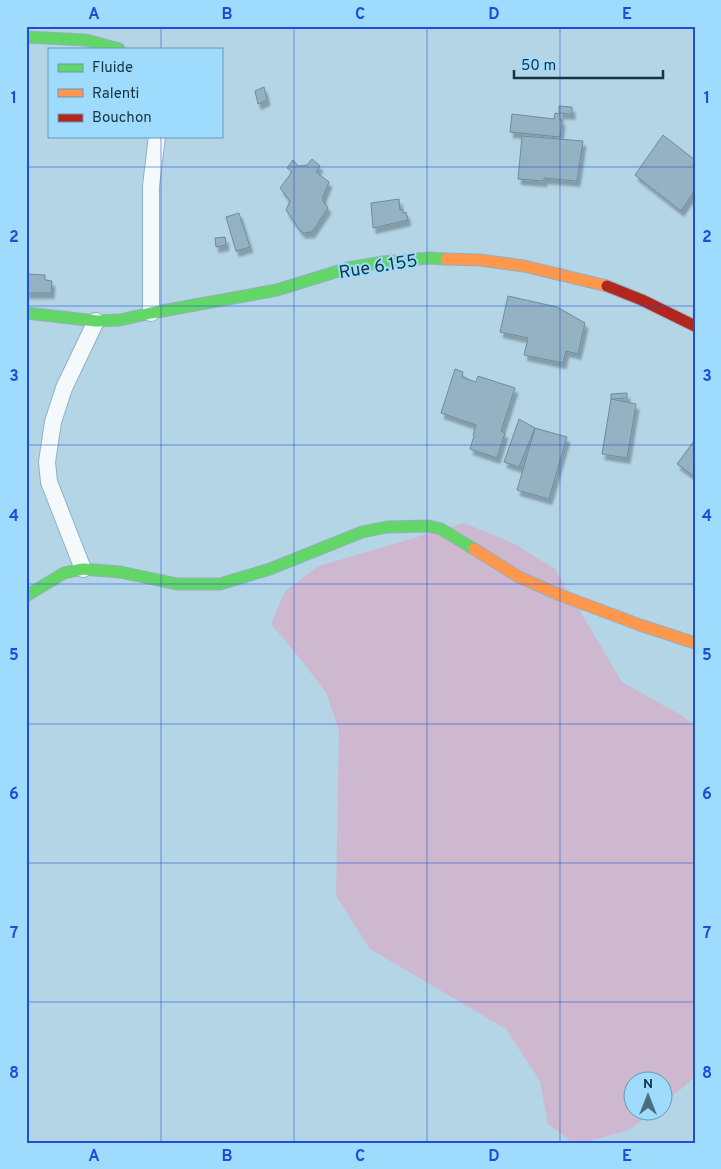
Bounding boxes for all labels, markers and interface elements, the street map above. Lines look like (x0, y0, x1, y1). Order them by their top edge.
text: A (88, 5, 100, 25)
text: B (221, 5, 233, 25)
text: C (355, 5, 365, 25)
text: D (488, 5, 500, 25)
text: E (622, 5, 632, 25)
legend (48, 48, 222, 138)
scale bar (514, 48, 662, 80)
text: 50 m (521, 57, 556, 76)
text: Fluide (92, 59, 133, 78)
text: Ralenti (92, 85, 139, 104)
text: 1 (11, 89, 17, 109)
text: 1 (704, 89, 710, 109)
text: Bouchon (92, 109, 152, 128)
text: 2 (9, 228, 19, 248)
text: 2 (702, 228, 712, 248)
street label: Rue 6.155 (337, 250, 419, 285)
text: 3 (9, 367, 19, 387)
text: 3 (702, 367, 712, 387)
text: 4 (9, 507, 19, 527)
text: 4 (702, 507, 712, 527)
text: 5 (9, 646, 19, 666)
text: 5 (702, 646, 712, 666)
text: 6 (9, 785, 19, 805)
text: 6 (702, 785, 712, 805)
text: 7 (10, 924, 18, 944)
text: 7 (703, 924, 711, 944)
text: 8 (9, 1064, 19, 1084)
text: 8 (702, 1064, 712, 1084)
north arrow (624, 1072, 674, 1122)
text: N (643, 1076, 653, 1093)
text: A (88, 1147, 100, 1167)
text: B (221, 1147, 233, 1167)
text: C (355, 1147, 365, 1167)
text: D (488, 1147, 500, 1167)
text: E (622, 1147, 632, 1167)

